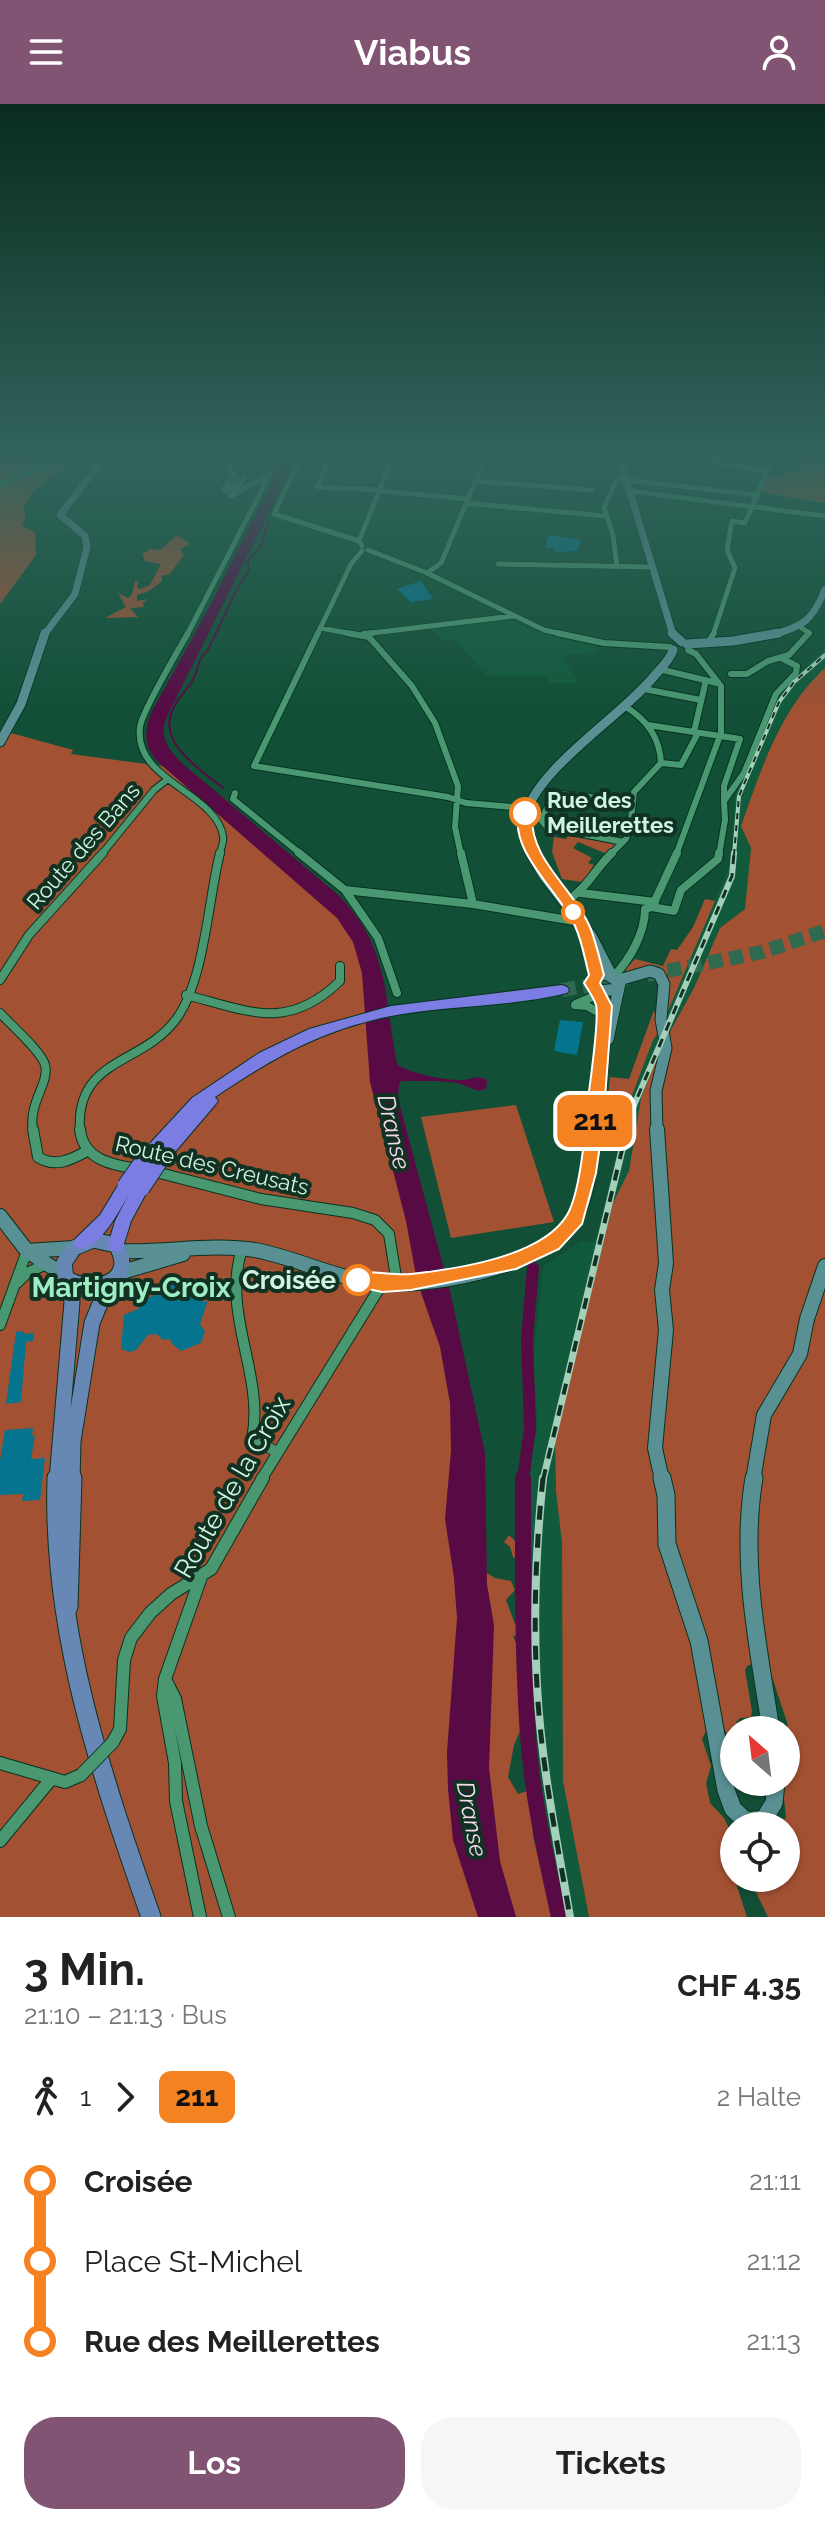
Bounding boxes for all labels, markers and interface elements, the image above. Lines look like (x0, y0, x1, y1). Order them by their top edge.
icon: menu (24, 30, 68, 74)
icon: person (757, 30, 801, 74)
text: Viabus (354, 31, 471, 73)
street label: Route des Bans (21, 778, 145, 914)
place label: Rue des Meillerettes (547, 787, 674, 838)
marker: Rue des Meillerettes (510, 798, 540, 828)
unlabelled marker (562, 901, 584, 923)
water label: Dranse (371, 1092, 417, 1173)
line badge: 211 (549, 1095, 641, 1147)
text: 211 (573, 1104, 617, 1137)
street label: Route des Creusats (113, 1130, 311, 1200)
place label: Croisée (242, 1265, 336, 1295)
marker: Croisée (343, 1265, 373, 1295)
district label: Martigny-Croix (31, 1271, 231, 1304)
street label: Route de la Croix (168, 1391, 296, 1583)
north arrow (720, 1716, 800, 1796)
map controls (720, 1716, 800, 1892)
water label: Dranse (450, 1779, 494, 1859)
button: locate (720, 1812, 800, 1892)
text: 3 Min. (24, 1944, 145, 1995)
text: CHF 4.35 (677, 1968, 801, 2003)
text: 21:10 – 21:13 · Bus (24, 2000, 227, 2030)
icon: walk (24, 2075, 68, 2119)
icon: forward (103, 2075, 147, 2119)
text: 211 (175, 2080, 219, 2113)
text: 1 (80, 2082, 91, 2112)
text: 2 Halte (717, 2082, 801, 2112)
text: Croisée (84, 2164, 193, 2199)
text: 21:11 (749, 2166, 801, 2196)
text: Place St-Michel (84, 2244, 302, 2279)
text: 21:12 (747, 2246, 801, 2276)
text: Rue des Meillerettes (84, 2324, 380, 2359)
text: 21:13 (746, 2326, 801, 2356)
button: Los (24, 2417, 405, 2509)
button: Tickets (421, 2417, 801, 2509)

